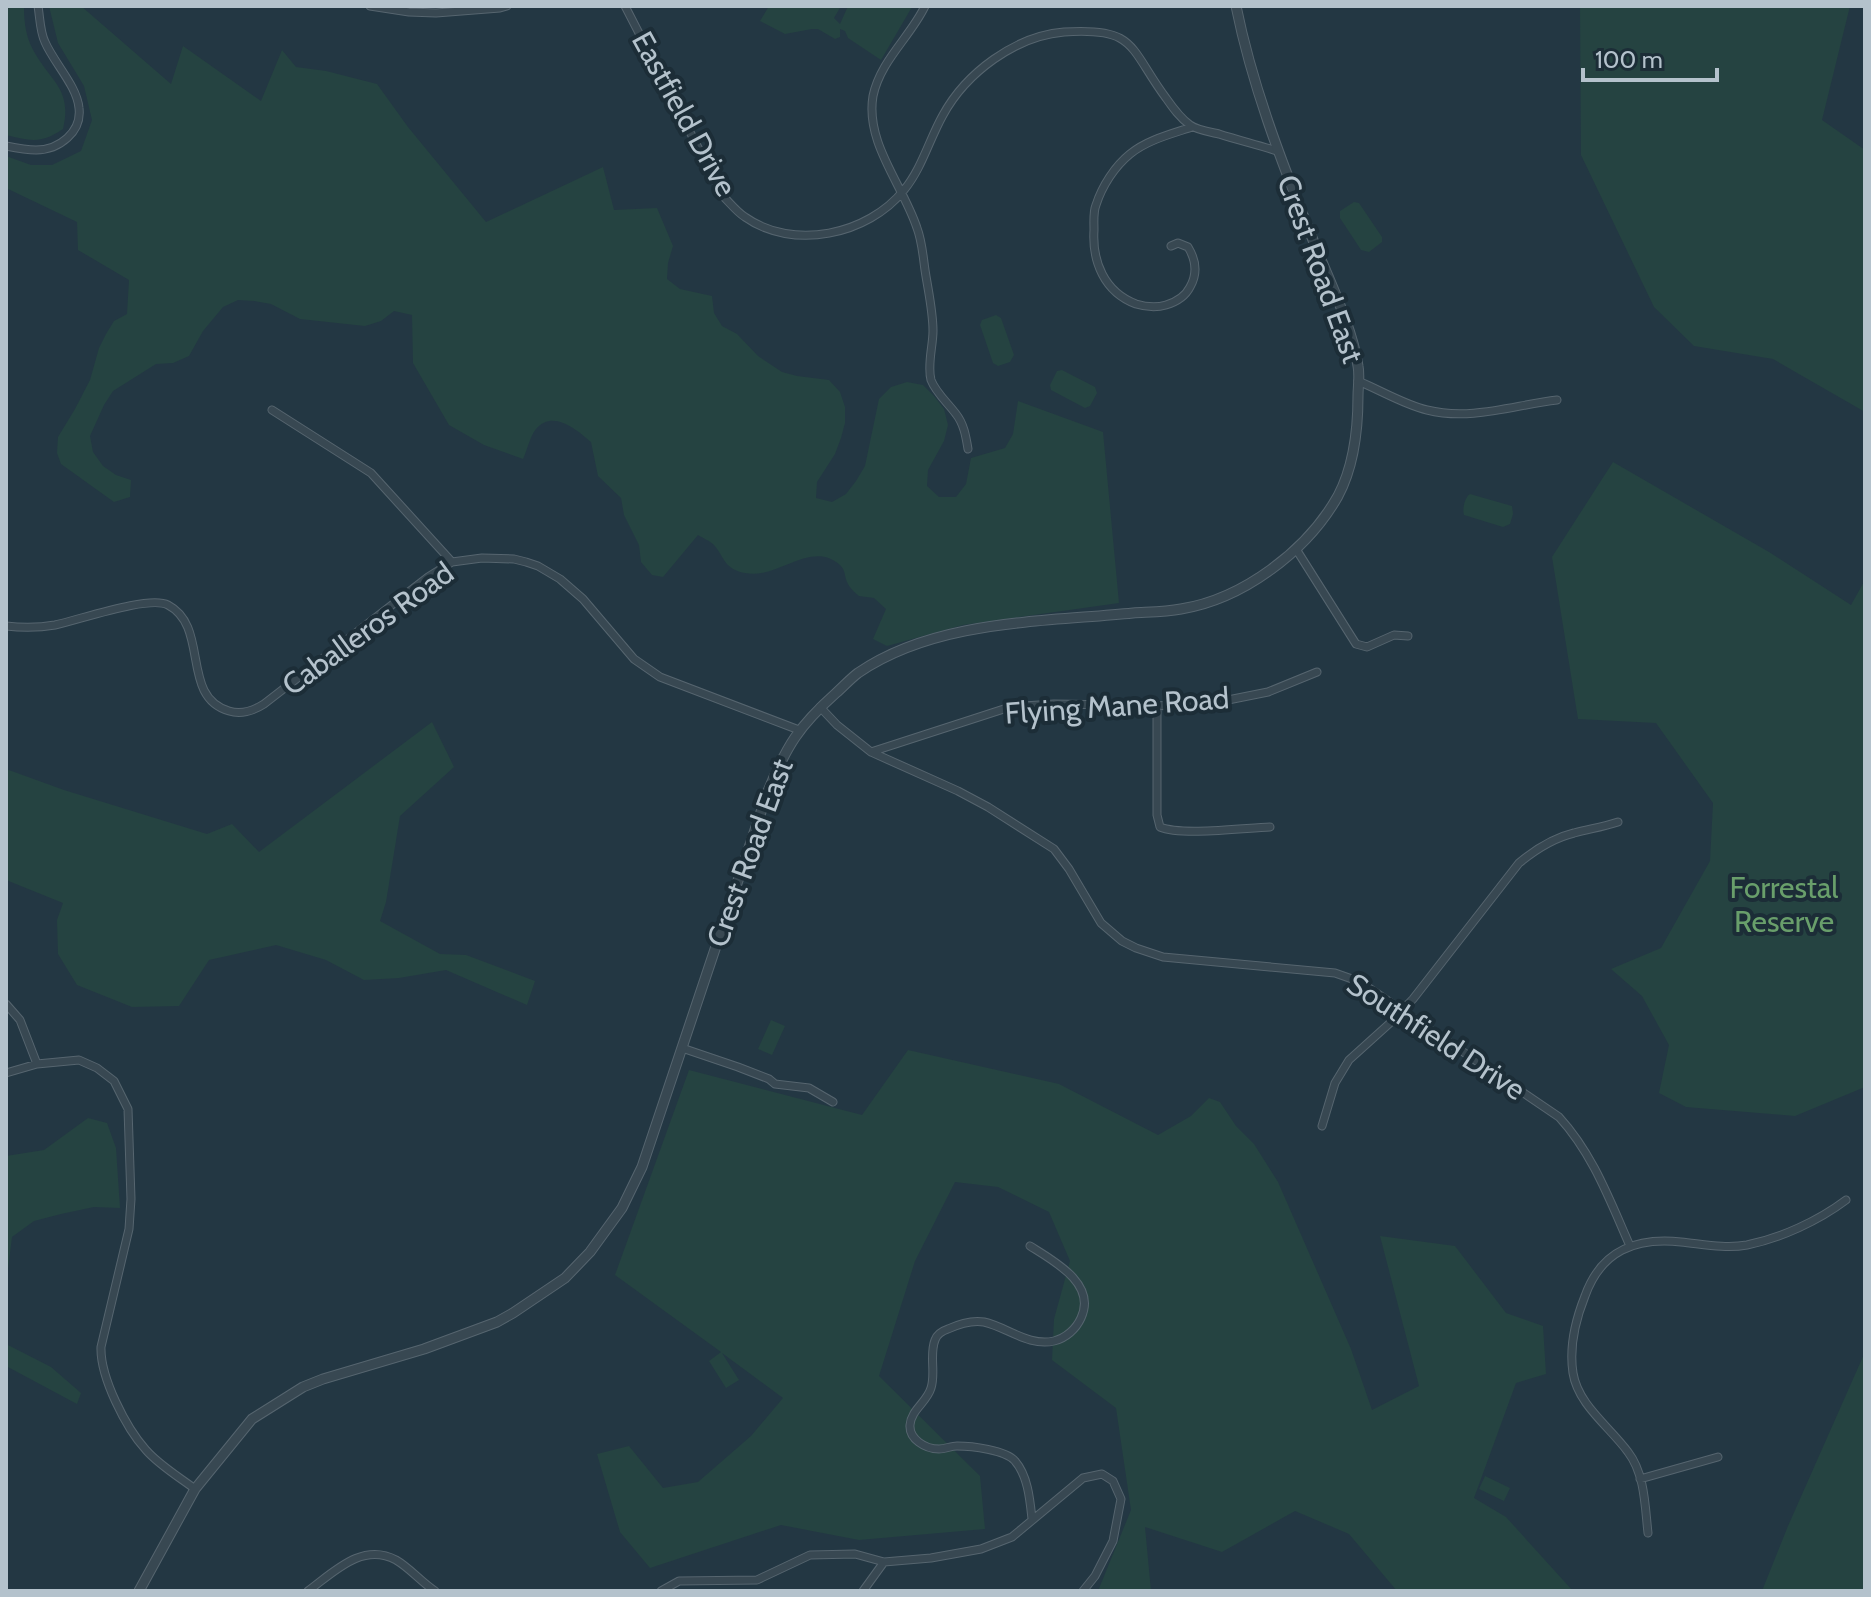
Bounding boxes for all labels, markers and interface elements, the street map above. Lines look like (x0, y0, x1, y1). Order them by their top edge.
street label: Eastfield Drive (624, 25, 745, 203)
scale bar (1583, 32, 1717, 82)
text: 100 m (1595, 45, 1663, 74)
street label: Crest Road East (1269, 170, 1372, 368)
street label: Caballeros Road (275, 554, 461, 703)
street label: Flying Mane Road (1003, 679, 1231, 732)
street label: Crest Road East (698, 754, 801, 952)
park label: Forrestal Reserve (1730, 869, 1838, 940)
street label: Southfield Drive (1340, 965, 1532, 1108)

